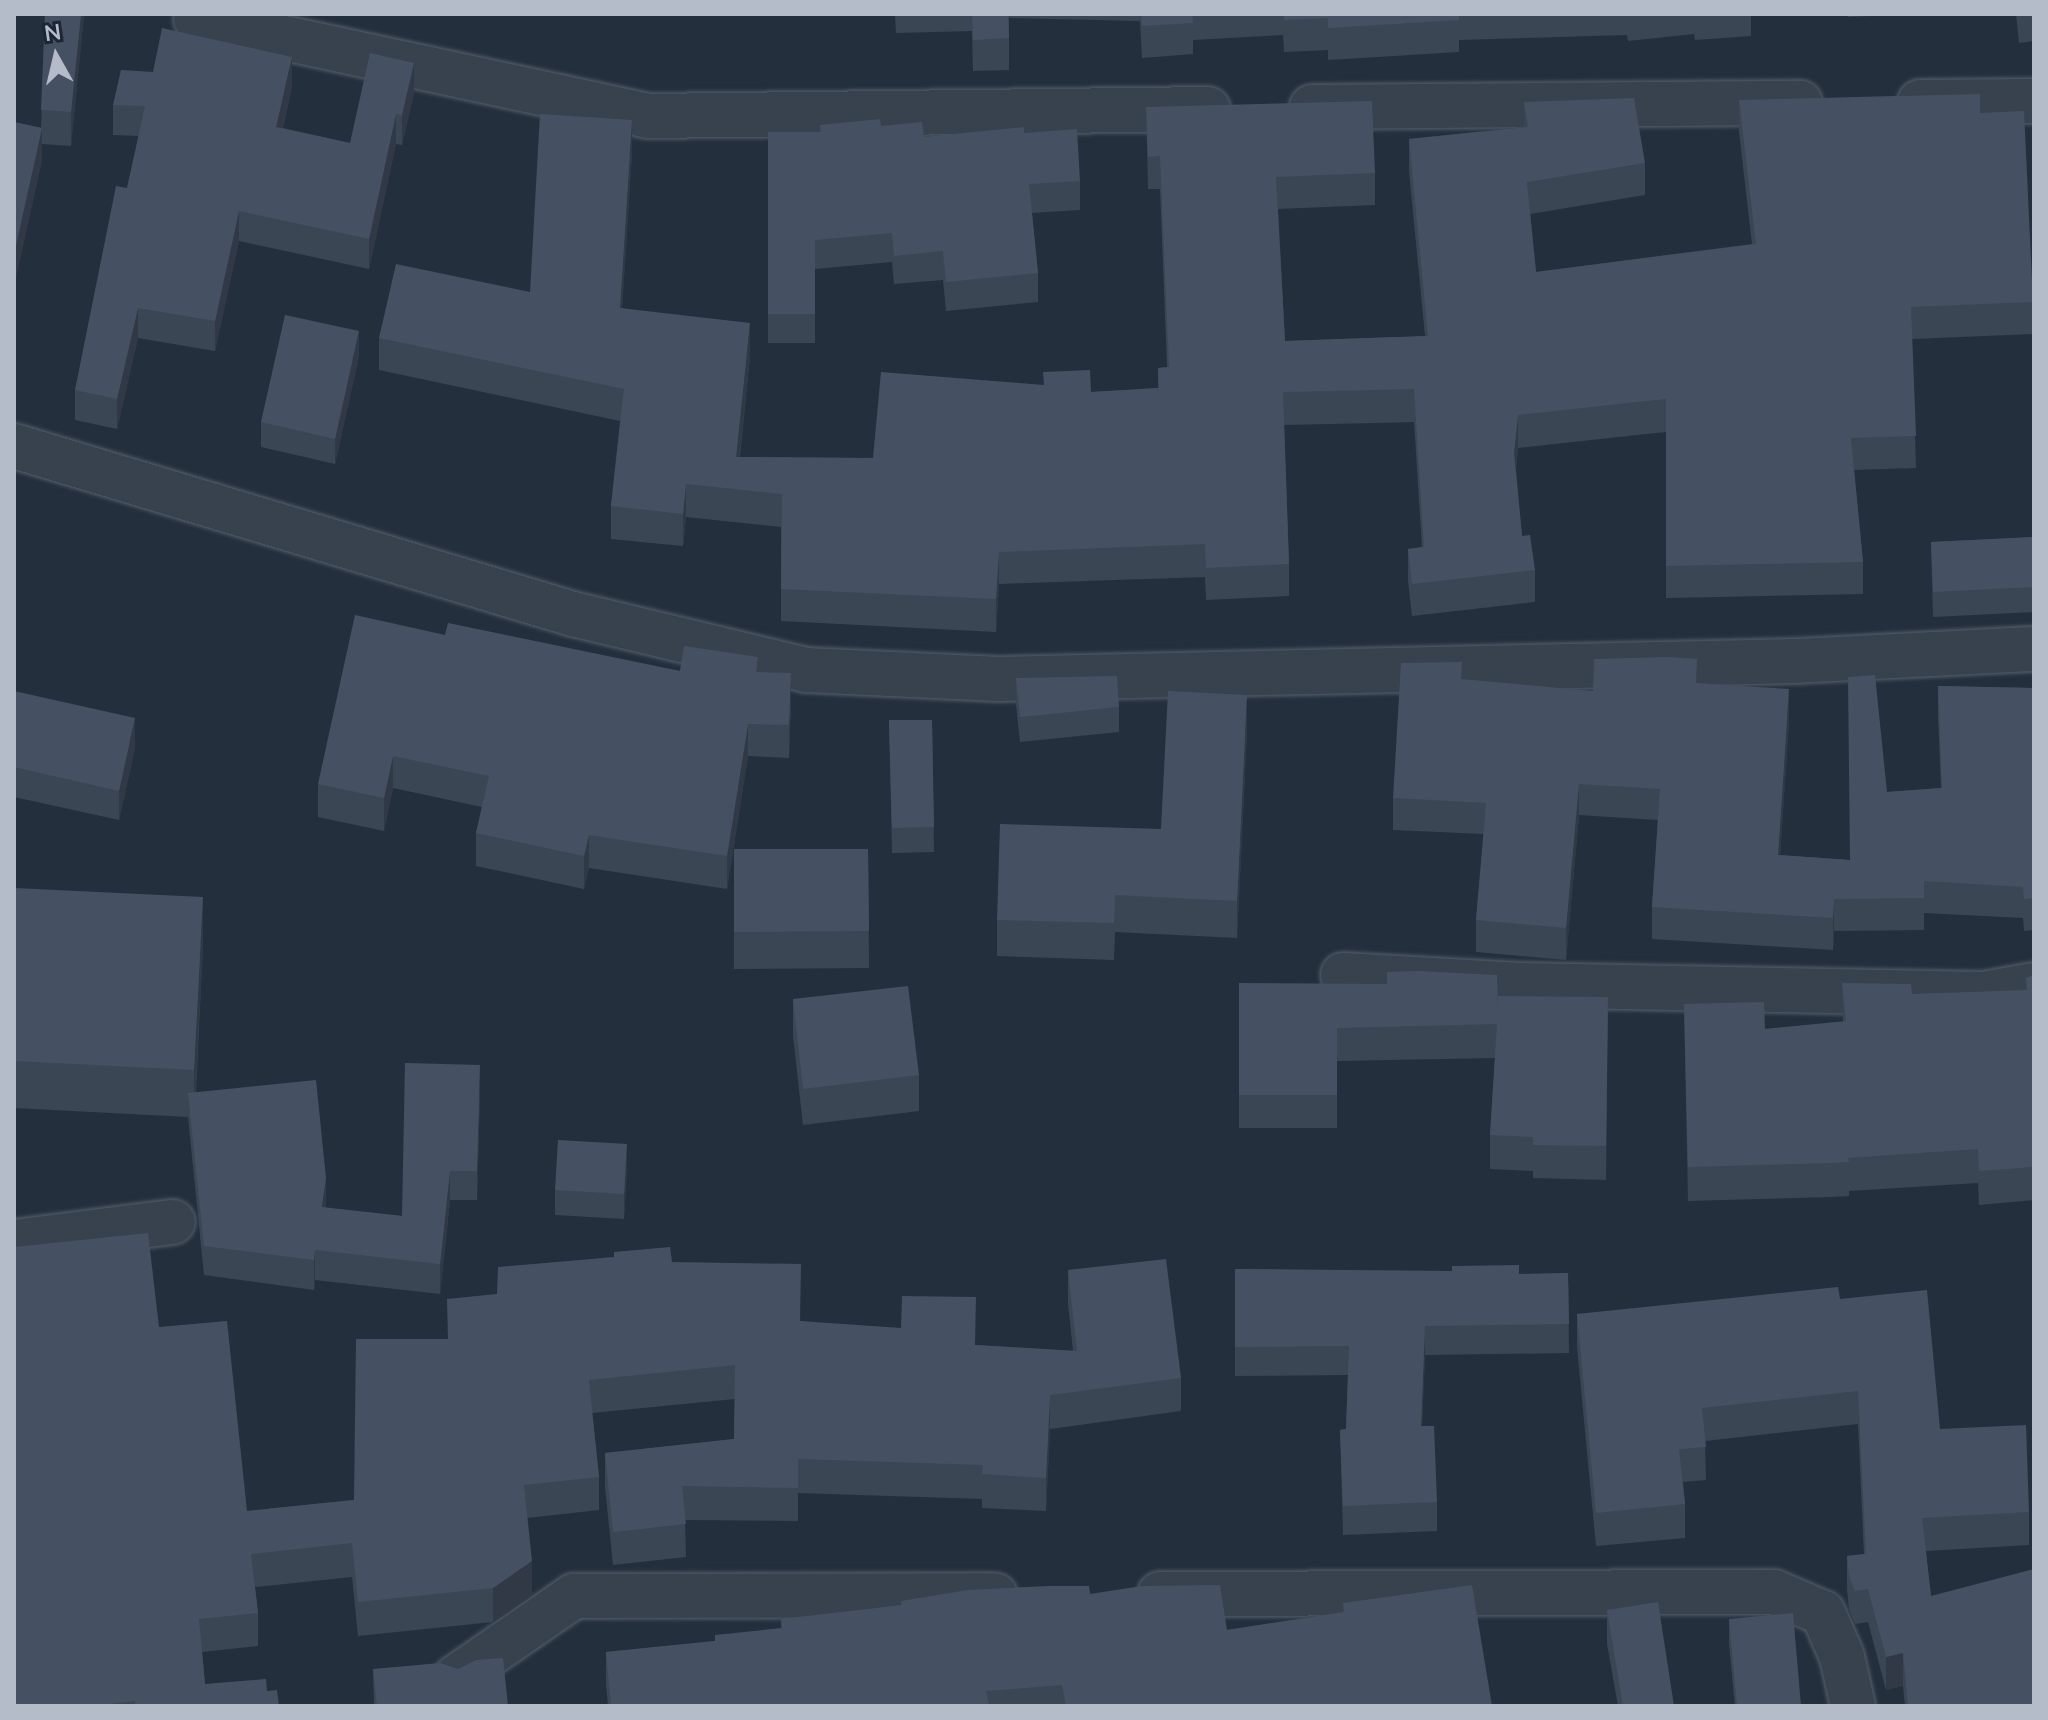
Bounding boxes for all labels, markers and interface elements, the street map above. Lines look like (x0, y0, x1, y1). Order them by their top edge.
north arrow (16, 16, 96, 96)
text: N (42, 17, 63, 47)

